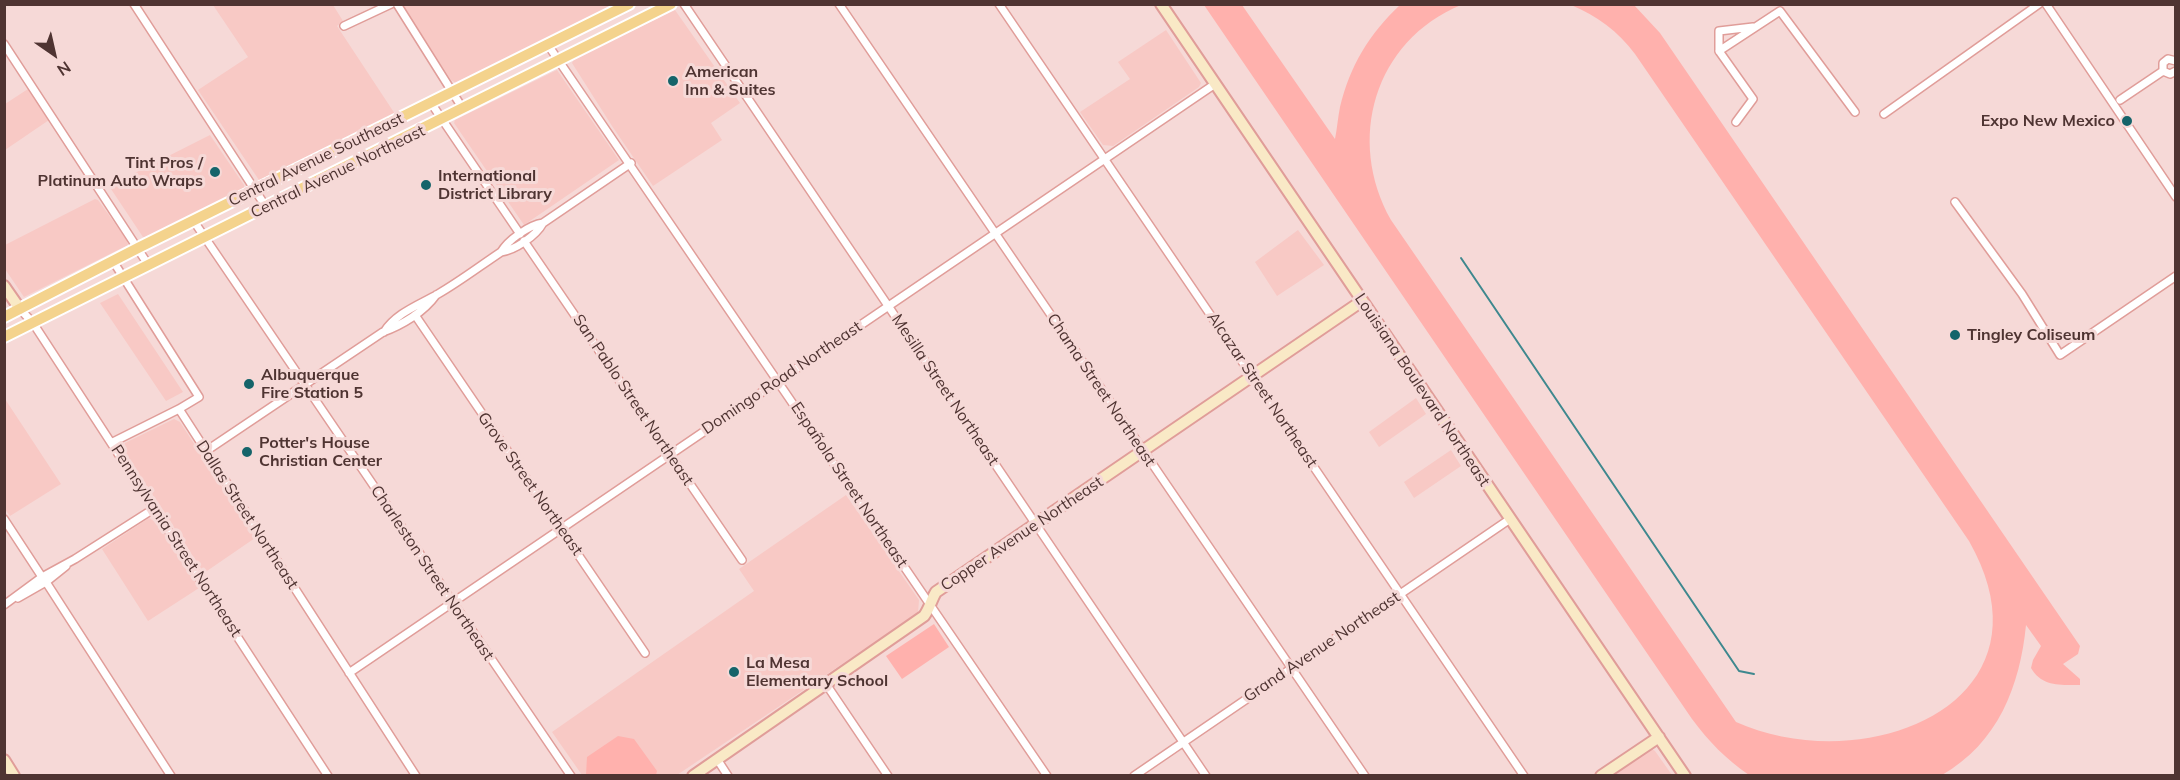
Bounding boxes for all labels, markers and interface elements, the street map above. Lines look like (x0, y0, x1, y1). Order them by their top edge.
north arrow (24, 24, 84, 84)
text: N (53, 57, 75, 81)
place label: American Inn & Suites (685, 62, 775, 100)
marker: American Inn & Suites (666, 74, 680, 88)
street label: Central Avenue Southeast (225, 109, 407, 211)
place label: Expo New Mexico (1981, 111, 2115, 131)
marker: Expo New Mexico (2120, 114, 2134, 128)
street label: Central Avenue Northeast (248, 121, 428, 223)
place label: Tint Pros / Platinum Auto Wraps (38, 153, 203, 191)
marker: Tint Pros / Platinum Auto Wraps (208, 165, 222, 179)
place label: International District Library (438, 166, 552, 204)
marker: International District Library (419, 178, 433, 192)
street label: Louisiana Boulevard Northeast (1350, 290, 1494, 490)
street label: Alcazar Street Northeast (1203, 309, 1321, 471)
street label: Chama Street Northeast (1043, 310, 1159, 470)
street label: San Pablo Street Northeast (569, 311, 697, 489)
street label: Mesilla Street Northeast (887, 311, 1003, 469)
street label: Domingo Road Northeast (698, 317, 866, 439)
place label: Tingley Coliseum (1967, 325, 2095, 345)
marker: Tingley Coliseum (1948, 328, 1962, 342)
place label: Albuquerque Fire Station 5 (261, 365, 363, 403)
marker: Albuquerque Fire Station 5 (242, 377, 256, 391)
street label: Española Street Northeast (787, 399, 911, 571)
street label: Grove Street Northeast (473, 409, 587, 559)
place label: Potter's House Christian Center (259, 433, 382, 471)
street label: Dallas Street Northeast (192, 437, 302, 593)
street label: Pennsylvania Street Northeast (107, 441, 245, 641)
marker: Potter's House Christian Center (240, 445, 254, 459)
street label: Copper Avenue Northeast (937, 473, 1107, 595)
street label: Charleston Street Northeast (366, 482, 498, 664)
street label: Grand Avenue Northeast (1240, 588, 1404, 706)
place label: La Mesa Elementary School (746, 653, 888, 691)
marker: La Mesa Elementary School (727, 665, 741, 679)

